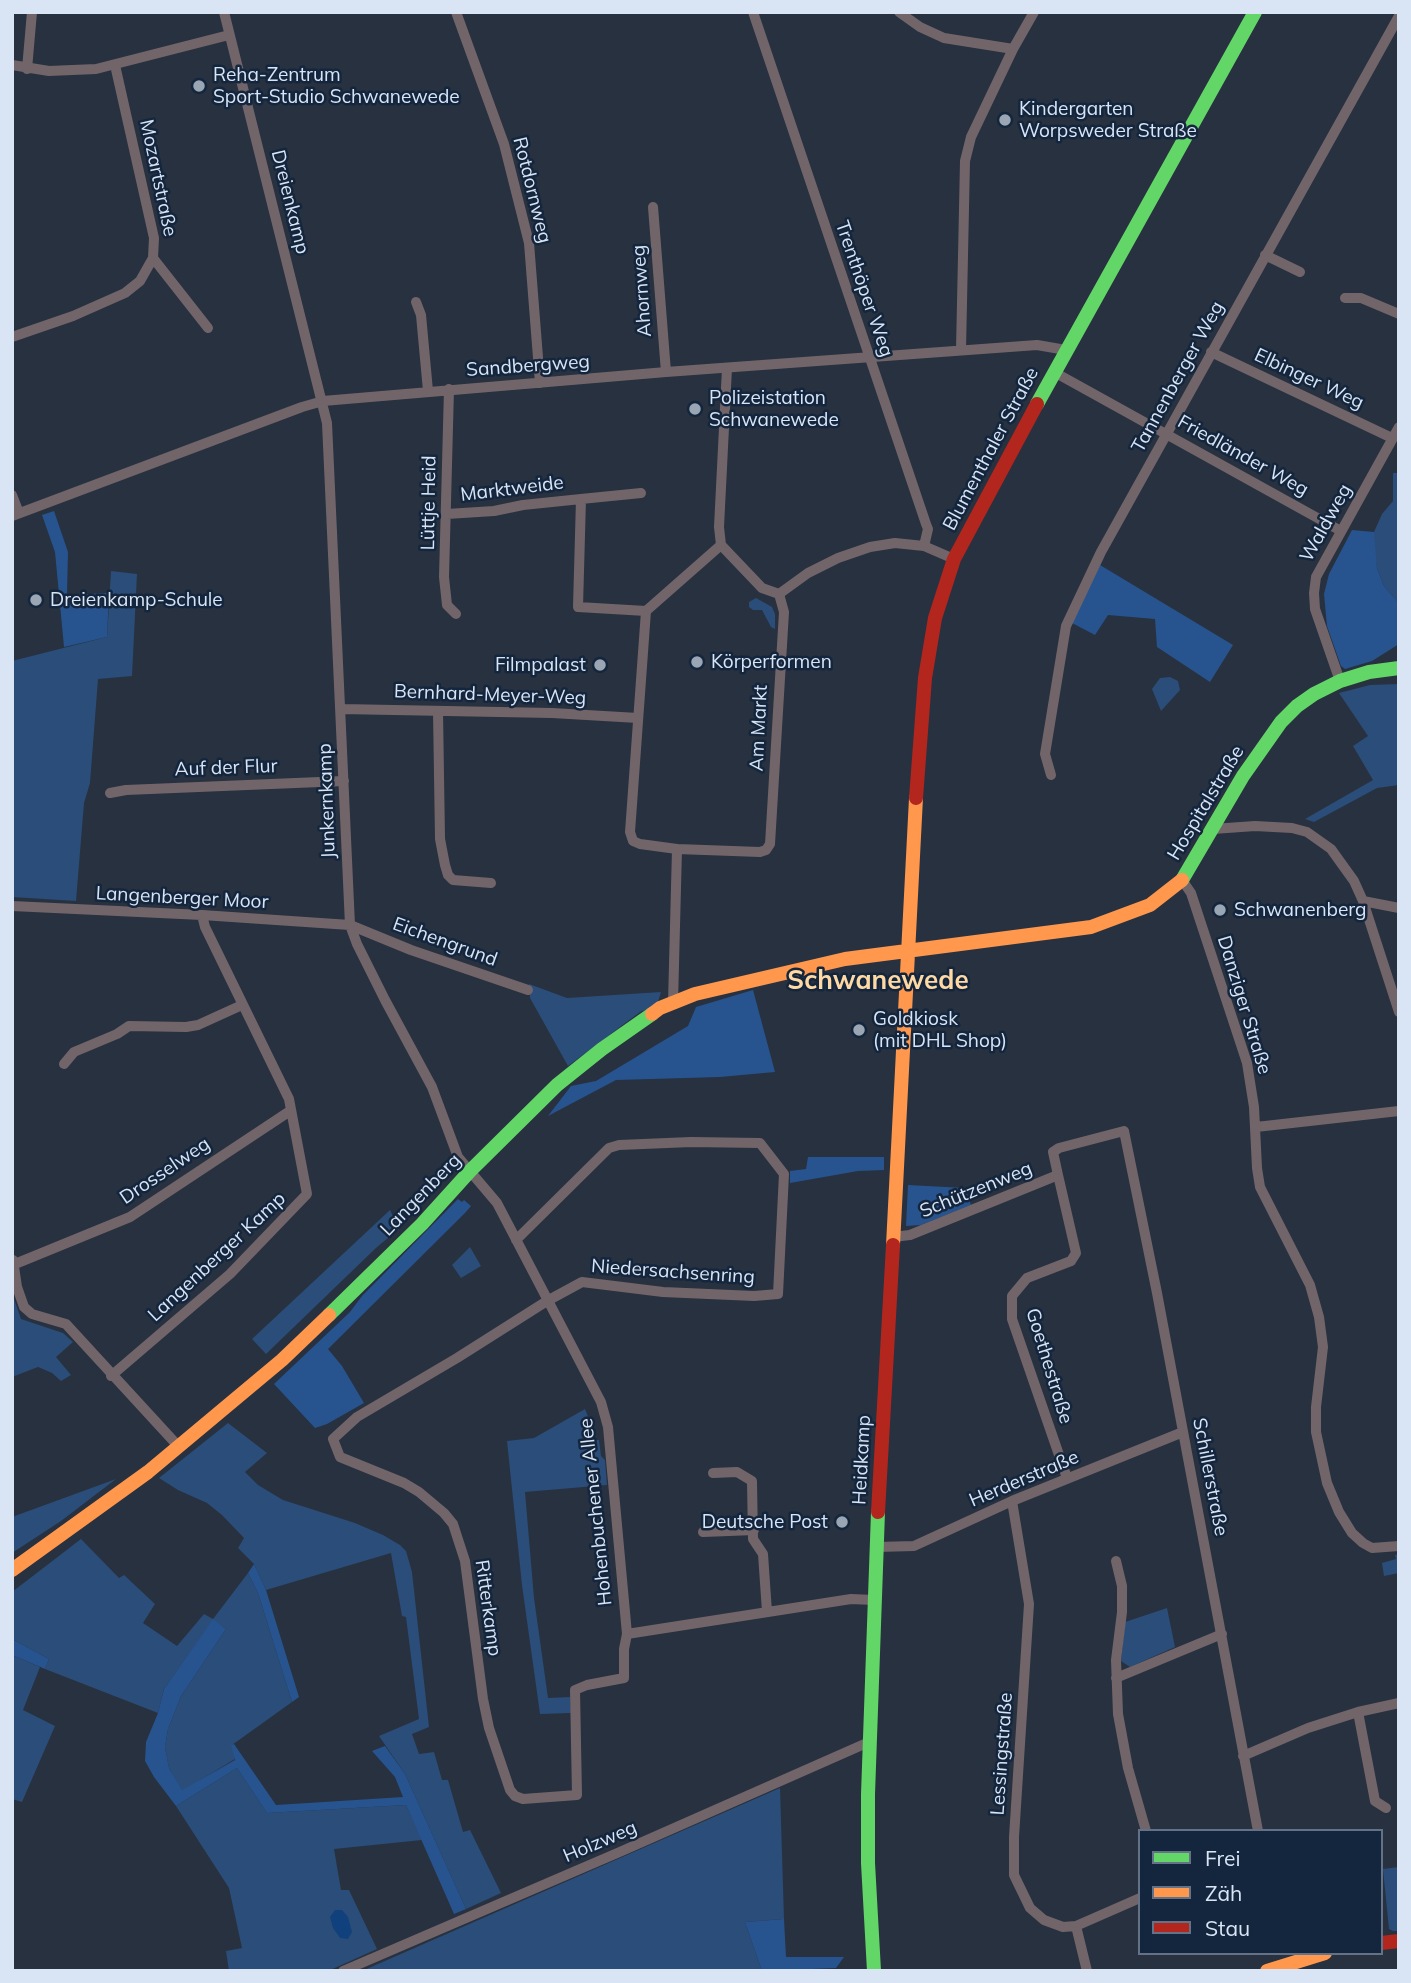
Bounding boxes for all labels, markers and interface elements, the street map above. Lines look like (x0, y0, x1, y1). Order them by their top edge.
place label: Reha-Zentrum Sport-Studio Schwanewede (213, 64, 460, 108)
marker: Reha-Zentrum Sport-Studio Schwanewede (191, 78, 207, 94)
place label: Kindergarten Worpsweder Straße (1019, 98, 1197, 142)
marker: Kindergarten Worpsweder Straße (997, 112, 1013, 128)
street label: Mozartstraße (134, 118, 182, 238)
street label: Rotdornweg (508, 135, 556, 245)
street label: Dreienkamp (266, 148, 314, 256)
street label: Trenthöper Weg (830, 218, 898, 360)
street label: Ahornweg (627, 244, 657, 338)
street label: Tannenberger Weg (1127, 298, 1229, 456)
street label: Elbinger Weg (1251, 344, 1367, 414)
street label: Sandbergweg (465, 350, 591, 382)
street label: Blumenthaler Straße (938, 364, 1044, 534)
place label: Polizeistation Schwanewede (709, 387, 839, 431)
marker: Polizeistation Schwanewede (687, 401, 703, 417)
street label: Friedländer Weg (1174, 411, 1312, 501)
street label: Lüttje Heid (417, 455, 441, 551)
street label: Marktweide (459, 471, 565, 507)
street label: Waldweg (1295, 480, 1357, 566)
place label: Dreienkamp-Schule (50, 589, 223, 611)
marker: Dreienkamp-Schule (28, 592, 44, 608)
place label: Körperformen (711, 651, 832, 673)
place label: Filmpalast (495, 654, 586, 676)
marker: Körperformen (689, 654, 705, 670)
marker: Filmpalast (592, 657, 608, 673)
street label: Bernhard-Meyer-Weg (393, 680, 587, 710)
street label: Am Markt (745, 684, 773, 772)
street label: Hospitalstraße (1163, 741, 1249, 865)
street label: Junkernkamp (314, 743, 340, 859)
street label: Auf der Flur (174, 755, 278, 781)
street label: Langenberger Moor (95, 882, 269, 914)
place label: Schwanenberg (1234, 899, 1367, 921)
marker: Schwanenberg (1212, 902, 1228, 918)
street label: Eichengrund (390, 913, 500, 971)
street label: Danziger Straße (1212, 933, 1276, 1077)
district label: Schwanewede (787, 965, 969, 997)
place label: Goldkiosk (mit DHL Shop) (873, 1008, 1007, 1052)
marker: Goldkiosk (mit DHL Shop) (851, 1022, 867, 1038)
street label: Drosselweg (116, 1133, 214, 1209)
street label: Langenberg (376, 1149, 466, 1241)
street label: Schützenweg (916, 1157, 1036, 1223)
street label: Langenberger Kamp (144, 1187, 290, 1327)
street label: Niedersachsenring (590, 1255, 756, 1289)
street label: Goethestraße (1021, 1305, 1077, 1427)
street label: Heidkamp (848, 1414, 876, 1506)
street label: Schillerstraße (1187, 1416, 1233, 1538)
street label: Hohenbuchener Allee (575, 1417, 617, 1607)
street label: Herderstraße (966, 1446, 1082, 1512)
place label: Deutsche Post (702, 1511, 828, 1533)
marker: Deutsche Post (834, 1514, 850, 1530)
street label: Ritterkamp (470, 1558, 506, 1658)
street label: Lessingstraße (986, 1692, 1018, 1816)
street label: Holzweg (560, 1816, 640, 1868)
legend (1138, 1829, 1383, 1955)
text: Frei (1205, 1845, 1241, 1871)
text: Zäh (1205, 1880, 1242, 1906)
text: Stau (1205, 1915, 1250, 1941)

